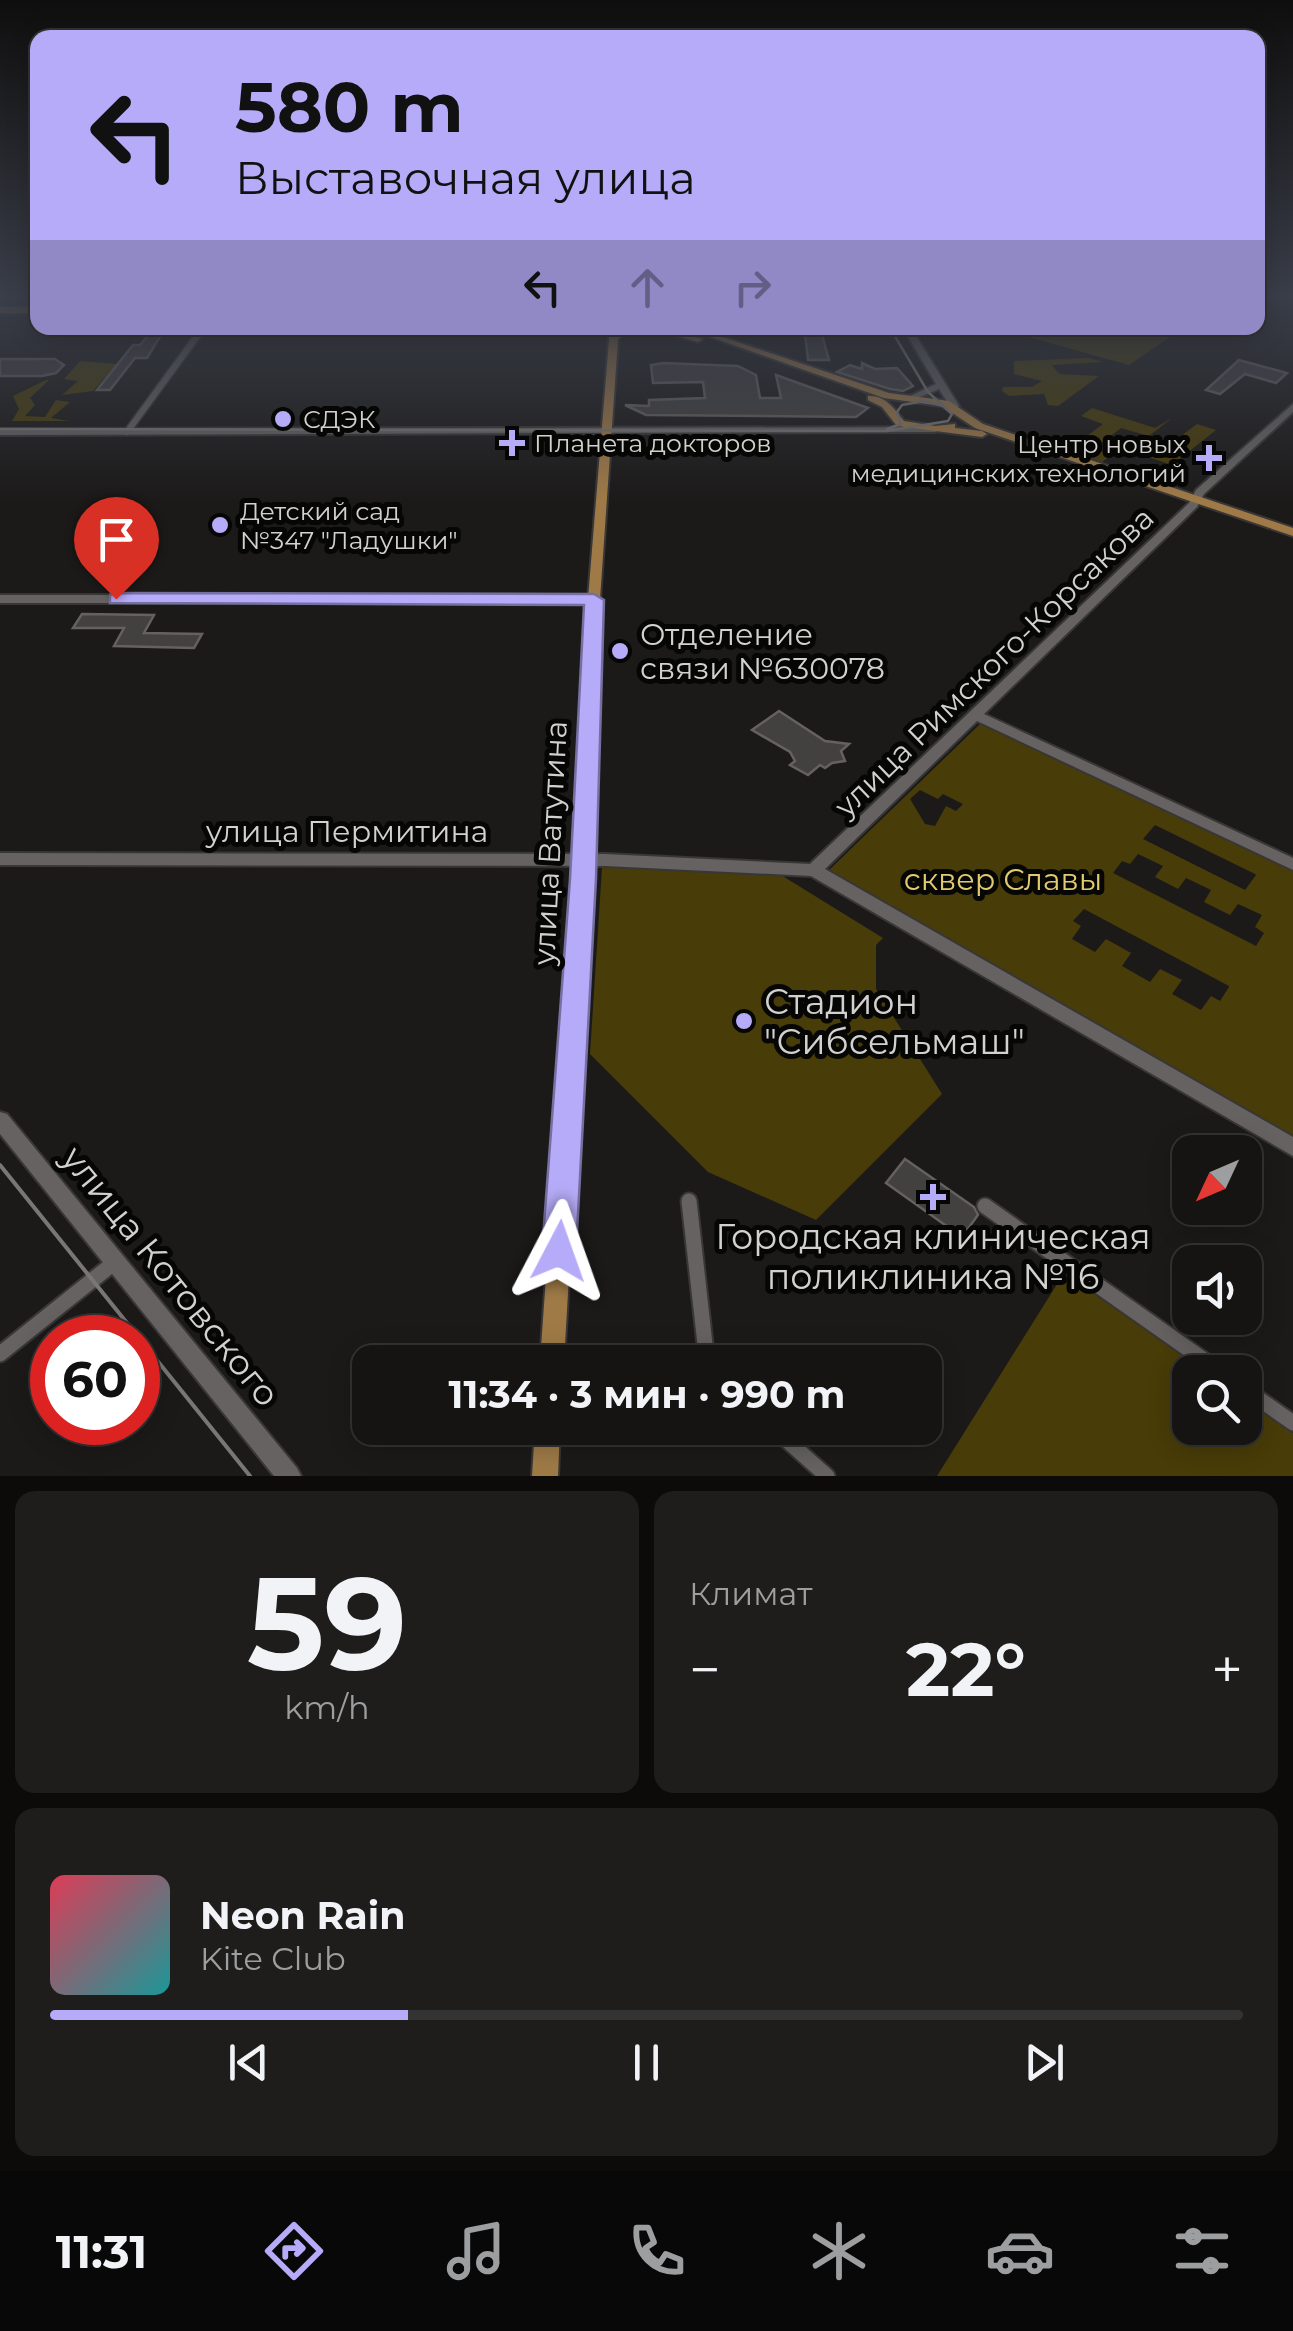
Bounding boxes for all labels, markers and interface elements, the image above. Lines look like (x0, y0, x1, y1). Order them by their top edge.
text: 580 m (235, 64, 464, 150)
icon: left (70, 70, 200, 200)
text: Выставочная улица (235, 150, 696, 205)
icon: left (515, 260, 570, 315)
icon: ahead (620, 260, 675, 315)
icon: right (725, 260, 780, 315)
place label: СДЭК (303, 404, 376, 434)
marker: СДЭК (272, 408, 294, 430)
place label: Планета докторов (534, 428, 772, 458)
place label: Центр новых медицинских технологий (851, 429, 1186, 488)
marker: Планета докторов (499, 430, 525, 456)
marker: Центр новых медицинских технологий (1196, 445, 1222, 471)
place label: Детский сад №347 "Ладушки" (240, 496, 458, 555)
pin (74, 497, 159, 600)
street label: улица Римского-Корсакова (826, 499, 1161, 825)
icon: arrive (89, 512, 144, 567)
marker: Детский сад №347 "Ладушки" (209, 514, 231, 536)
place label: Отделение связи №630078 (640, 616, 885, 687)
marker: Отделение связи №630078 (609, 640, 631, 662)
street label: улица Ватутина (525, 720, 575, 967)
street label: улица Пермитина (205, 813, 488, 850)
park label: сквер Славы (904, 861, 1102, 898)
place label: Стадион "Сибсельмаш" (764, 980, 1025, 1063)
marker: Стадион "Сибсельмаш" (733, 1010, 755, 1032)
north arrow (1172, 1135, 1262, 1225)
map controls (1172, 1135, 1262, 1445)
street label: улица Котовского (52, 1136, 289, 1415)
marker: Городская клиническая поликлиника №16 (920, 1184, 946, 1210)
position arrow (507, 1199, 611, 1303)
place label: Городская клиническая поликлиника №16 (715, 1215, 1151, 1298)
button: sound (1172, 1245, 1262, 1335)
speed limit sign: 60 (30, 1315, 160, 1445)
button: search (1172, 1355, 1262, 1445)
text: 11:34 · 3 мин · 990 m (449, 1371, 845, 1418)
text: 59 (247, 1543, 407, 1702)
text: Климат (689, 1574, 812, 1613)
text: 22° (906, 1623, 1026, 1715)
text: − (689, 1636, 721, 1703)
text: + (1211, 1636, 1243, 1703)
text: km/h (284, 1688, 370, 1727)
text: Neon Rain (200, 1892, 405, 1939)
text: Kite Club (200, 1939, 346, 1978)
icon: previous (221, 2035, 276, 2090)
icon: pause (619, 2035, 674, 2090)
icon: next (1017, 2035, 1072, 2090)
icon: directions (259, 2216, 329, 2286)
icon: music (441, 2216, 511, 2286)
icon: phone (622, 2216, 692, 2286)
icon: climate (804, 2216, 874, 2286)
icon: car (985, 2216, 1055, 2286)
icon: filters (1167, 2216, 1237, 2286)
text: 11:31 (56, 2224, 147, 2279)

